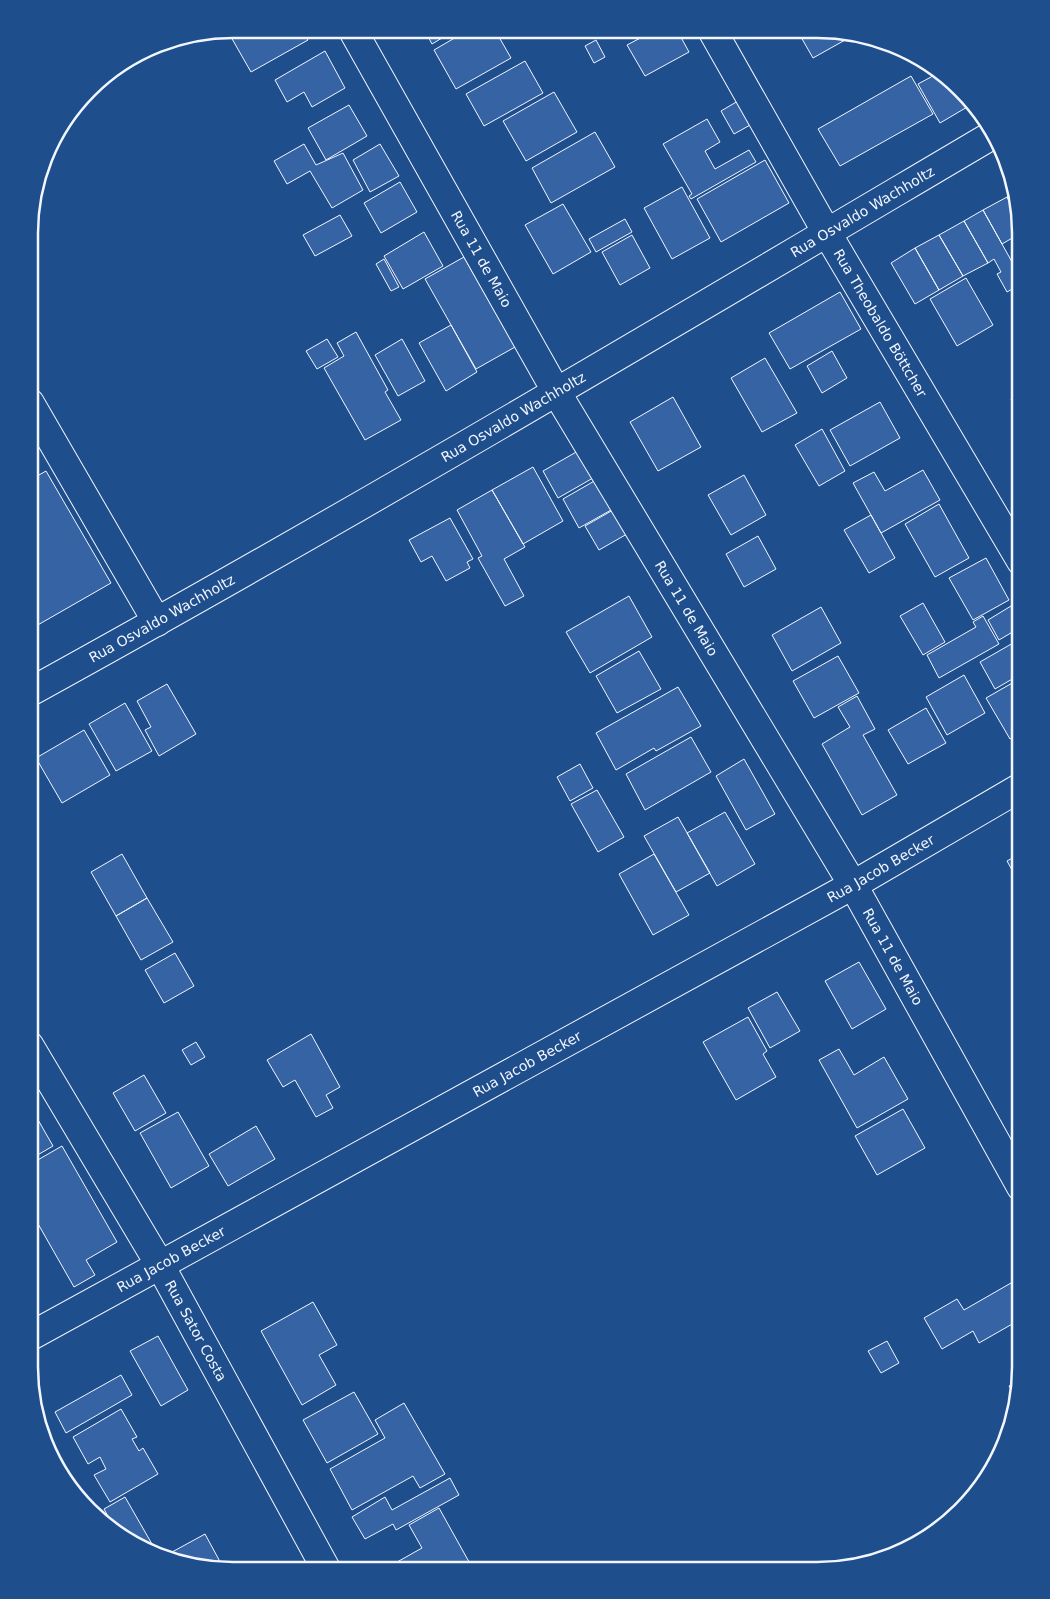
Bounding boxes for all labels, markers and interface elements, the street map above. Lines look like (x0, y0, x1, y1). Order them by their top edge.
street label: Rua Osvaldo Wachholtz (788, 163, 937, 260)
street label: Rua 11 de Maio (448, 208, 515, 310)
street label: Rua Theobaldo Böttcher (830, 246, 930, 400)
street label: Rua Osvaldo Wachholtz (438, 369, 588, 465)
street label: Rua 11 de Maio (652, 558, 721, 659)
street label: Rua Osvaldo Wachholtz (86, 571, 237, 666)
street label: Rua Jacob Becker (824, 831, 937, 906)
street label: Rua 11 de Maio (860, 905, 926, 1008)
street label: Rua Jacob Becker (470, 1028, 584, 1100)
street label: Rua Jacob Becker (114, 1223, 228, 1295)
street label: Rua Sator Costa (162, 1278, 230, 1384)

